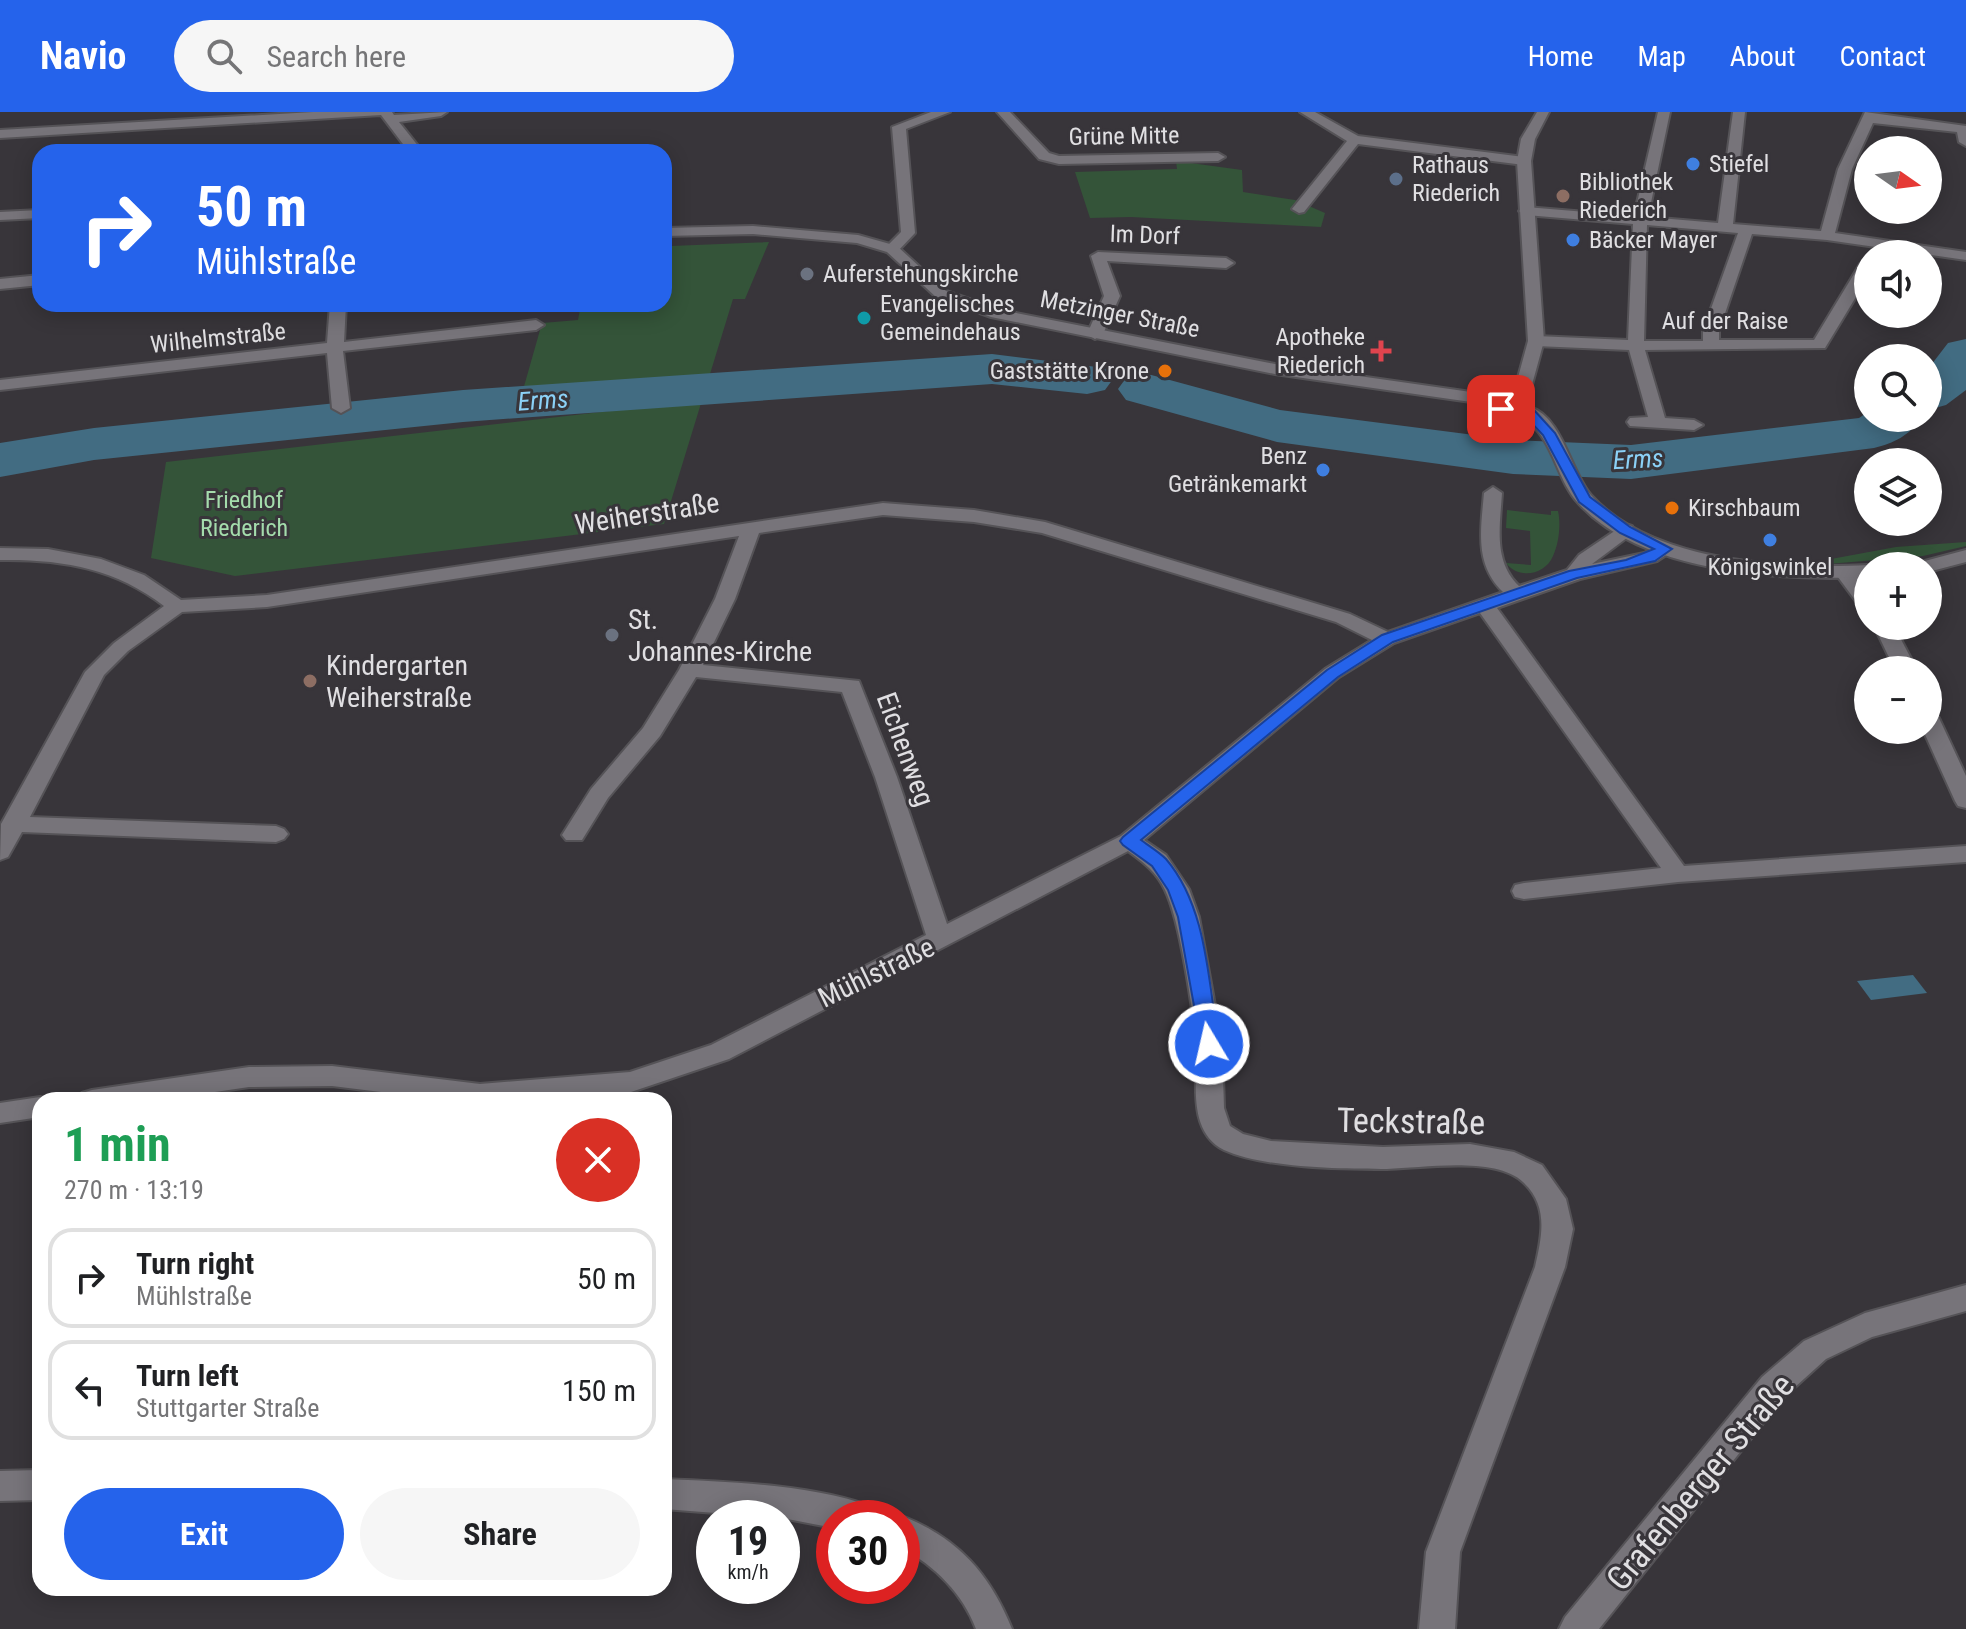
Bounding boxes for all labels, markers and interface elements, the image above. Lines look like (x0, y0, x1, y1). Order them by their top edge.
search box (174, 20, 734, 92)
text: Navio (40, 34, 126, 78)
icon: search (202, 34, 246, 78)
text: Search here (266, 39, 406, 74)
text: Home (1528, 40, 1593, 73)
text: Map (1637, 40, 1686, 73)
text: About (1730, 40, 1796, 73)
text: Contact (1840, 40, 1926, 73)
street label: Grüne Mitte (1068, 121, 1180, 151)
north arrow (1854, 136, 1942, 224)
map controls (1854, 136, 1942, 744)
place label: Stiefel (1709, 150, 1769, 178)
place label: Rathaus Riederich (1412, 151, 1500, 207)
marker: Stiefel (1684, 155, 1702, 173)
place label: Bibliothek Riederich (1579, 168, 1673, 224)
marker: Rathaus Riederich (1387, 170, 1405, 188)
text: 50 m (196, 174, 307, 240)
icon: right (64, 176, 168, 280)
marker: Bibliothek Riederich (1554, 187, 1572, 205)
street label: Im Dorf (1109, 220, 1181, 250)
place label: Bäcker Mayer (1589, 226, 1717, 254)
marker: Bäcker Mayer (1564, 231, 1582, 249)
button: sound (1854, 240, 1942, 328)
text: Mühlstraße (196, 241, 357, 283)
place label: Auferstehungskirche (823, 260, 1018, 288)
marker: Auferstehungskirche (798, 265, 816, 283)
street label: Metzinger Straße (1038, 285, 1202, 343)
place label: Evangelisches Gemeindehaus (880, 290, 1021, 346)
street label: Auf der Raise (1662, 307, 1788, 335)
marker: Evangelisches Gemeindehaus (855, 309, 873, 327)
street label: Wilhelmstraße (149, 317, 287, 359)
place label: Apotheke Riederich (1276, 323, 1365, 379)
marker: Apotheke Riederich (1372, 342, 1390, 360)
button: search (1854, 344, 1942, 432)
place label: Gaststätte Krone (990, 357, 1149, 385)
marker: Gaststätte Krone (1156, 362, 1174, 380)
pin (1467, 375, 1535, 443)
water label: Erms (517, 383, 569, 417)
icon: arrive (1479, 387, 1523, 431)
place label: Benz Getränkemarkt (1168, 442, 1307, 498)
water label: Erms (1612, 443, 1664, 475)
button: layers (1854, 448, 1942, 536)
marker: Benz Getränkemarkt (1314, 461, 1332, 479)
park label: Friedhof Riederich (200, 486, 288, 542)
street label: Weiherstraße (572, 486, 722, 541)
place label: Kirschbaum (1688, 494, 1801, 522)
marker: Kirschbaum (1663, 499, 1681, 517)
marker: Königswinkel (1761, 531, 1779, 549)
button: + (1854, 552, 1942, 640)
place label: Königswinkel (1708, 553, 1832, 581)
place label: St. Johannes-Kirche (628, 603, 812, 668)
marker: St. Johannes-Kirche (603, 626, 621, 644)
place label: Kindergarten Weiherstraße (326, 649, 472, 714)
button: − (1854, 656, 1942, 744)
marker: Kindergarten Weiherstraße (301, 672, 319, 690)
street label: Eichenweg (870, 688, 941, 811)
street label: Mühlstraße (813, 930, 940, 1015)
position arrow (1167, 1002, 1251, 1086)
street label: Teckstraße (1337, 1100, 1485, 1142)
text: 1 min (64, 1116, 171, 1173)
button: close (556, 1118, 640, 1202)
text: 270 m · 13:19 (64, 1175, 204, 1205)
text: Turn right (136, 1246, 254, 1281)
icon: right (68, 1256, 112, 1300)
text: 50 m (577, 1261, 636, 1296)
text: Mühlstraße (136, 1281, 252, 1311)
text: Turn left (136, 1358, 239, 1393)
street label: Grafenberger Straße (1598, 1366, 1802, 1598)
icon: left (68, 1368, 112, 1412)
text: 150 m (562, 1373, 636, 1408)
text: Stuttgarter Straße (136, 1393, 320, 1423)
button: Exit (64, 1488, 344, 1580)
button: Share (360, 1488, 640, 1580)
speed limit sign: 30 (816, 1500, 920, 1604)
text: 19 (728, 1518, 768, 1565)
text: km/h (727, 1560, 769, 1584)

